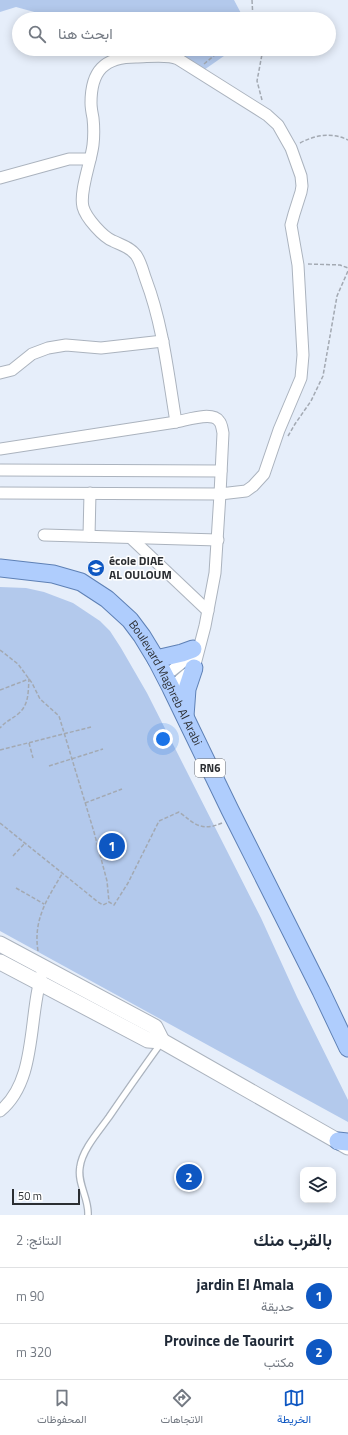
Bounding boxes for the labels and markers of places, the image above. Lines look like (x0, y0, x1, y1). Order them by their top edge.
place label: école DIAE AL OULOUM (109, 551, 172, 584)
school or university icon: école DIAE AL OULOUM (86, 558, 106, 578)
pin: 1 (99, 831, 125, 861)
pin: 2 (176, 1162, 202, 1192)

